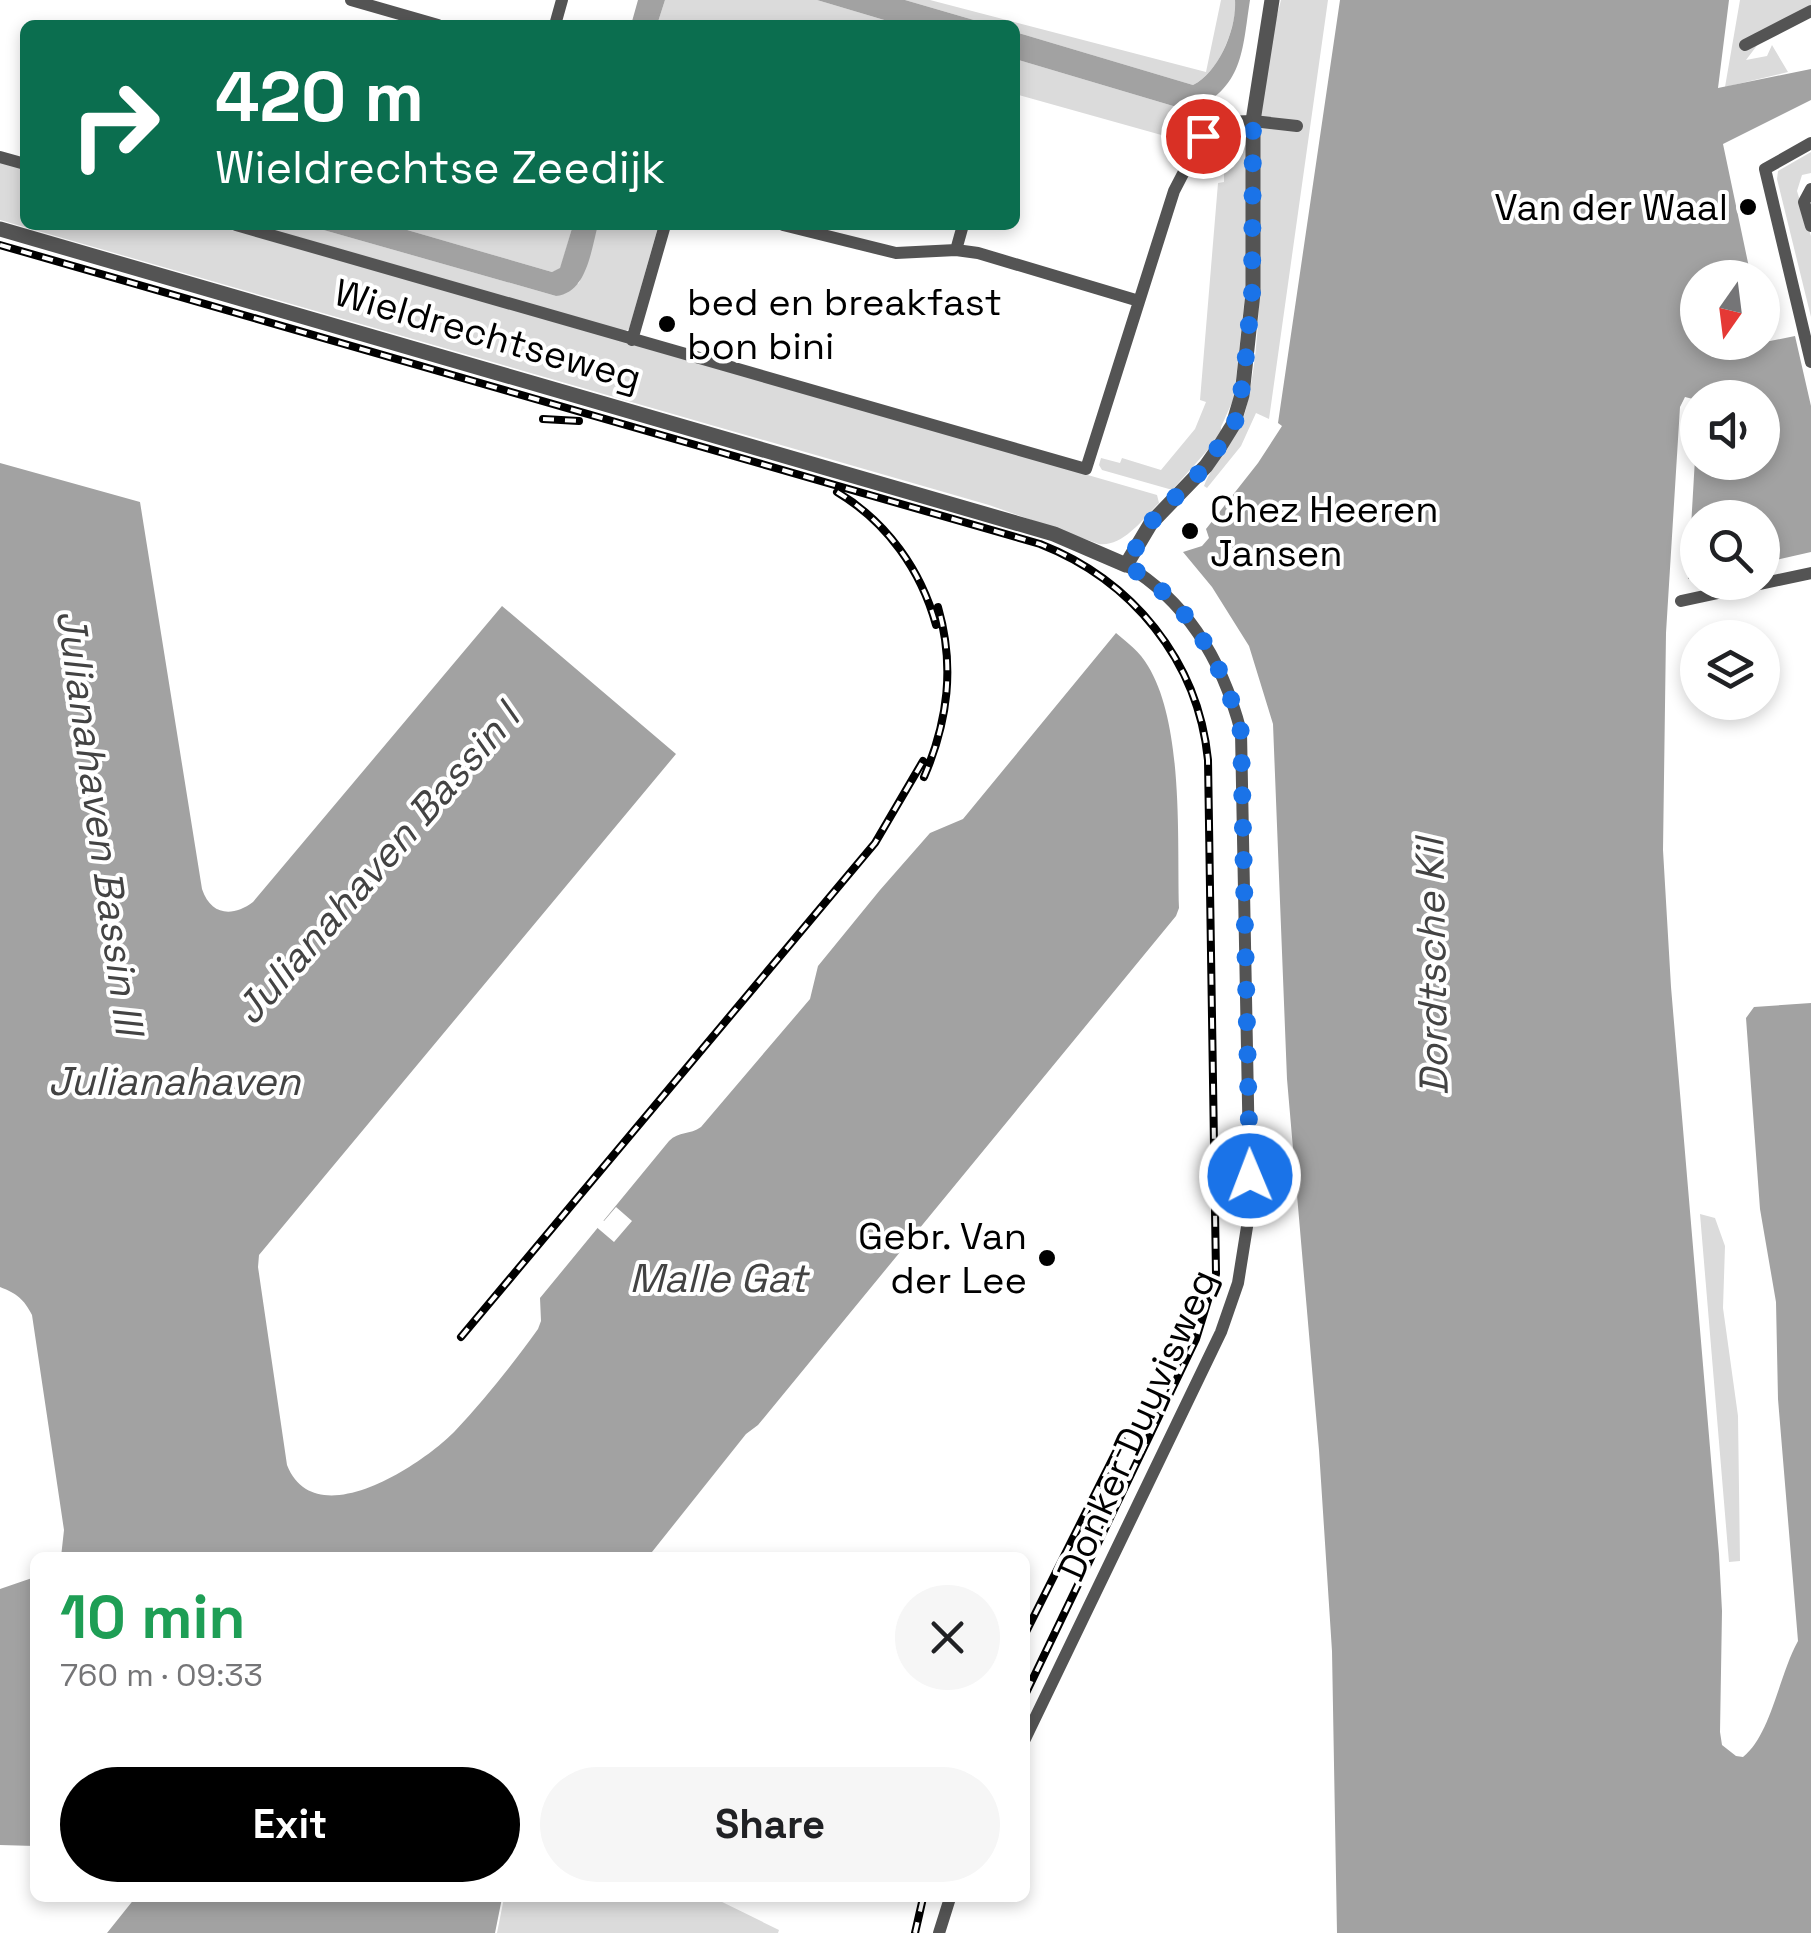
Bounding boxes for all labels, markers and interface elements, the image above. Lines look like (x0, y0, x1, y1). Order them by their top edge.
text: 420 m (215, 52, 424, 141)
icon: right (50, 60, 180, 190)
pin (1161, 94, 1246, 179)
icon: arrive (1176, 109, 1231, 164)
text: Wieldrechtse Zeedijk (215, 139, 665, 196)
place label: Van der Waal (1494, 183, 1728, 231)
marker: Van der Waal (1737, 196, 1759, 218)
north arrow (1680, 260, 1780, 360)
map controls (1680, 260, 1780, 720)
street label: Wieldrechtseweg (329, 268, 647, 402)
place label: bed en breakfast bon bini (687, 278, 1002, 370)
marker: bed en breakfast bon bini (656, 313, 678, 335)
button: sound (1680, 380, 1780, 480)
place label: Chez Heeren Jansen (1210, 485, 1438, 577)
button: search (1680, 500, 1780, 600)
marker: Chez Heeren Jansen (1179, 520, 1201, 542)
water label: Julianahaven Bassin III (45, 606, 156, 1042)
button: layers (1680, 620, 1780, 720)
water label: Julianahaven Bassin I (224, 690, 533, 1035)
water label: Dordtsche Kil (1404, 834, 1460, 1096)
water label: Julianahaven (48, 1056, 302, 1107)
position arrow (1198, 1124, 1302, 1228)
place label: Gebr. Van der Lee (858, 1212, 1027, 1304)
marker: Gebr. Van der Lee (1036, 1247, 1058, 1269)
water label: Malle Gat (629, 1253, 810, 1304)
street label: Donker Duyvisweg (1047, 1262, 1227, 1588)
text: 10 min (60, 1579, 245, 1656)
button: close (895, 1585, 1000, 1690)
text: 760 m · 09:33 (60, 1655, 263, 1695)
button: Exit (60, 1767, 520, 1882)
button: Share (540, 1767, 1000, 1882)

